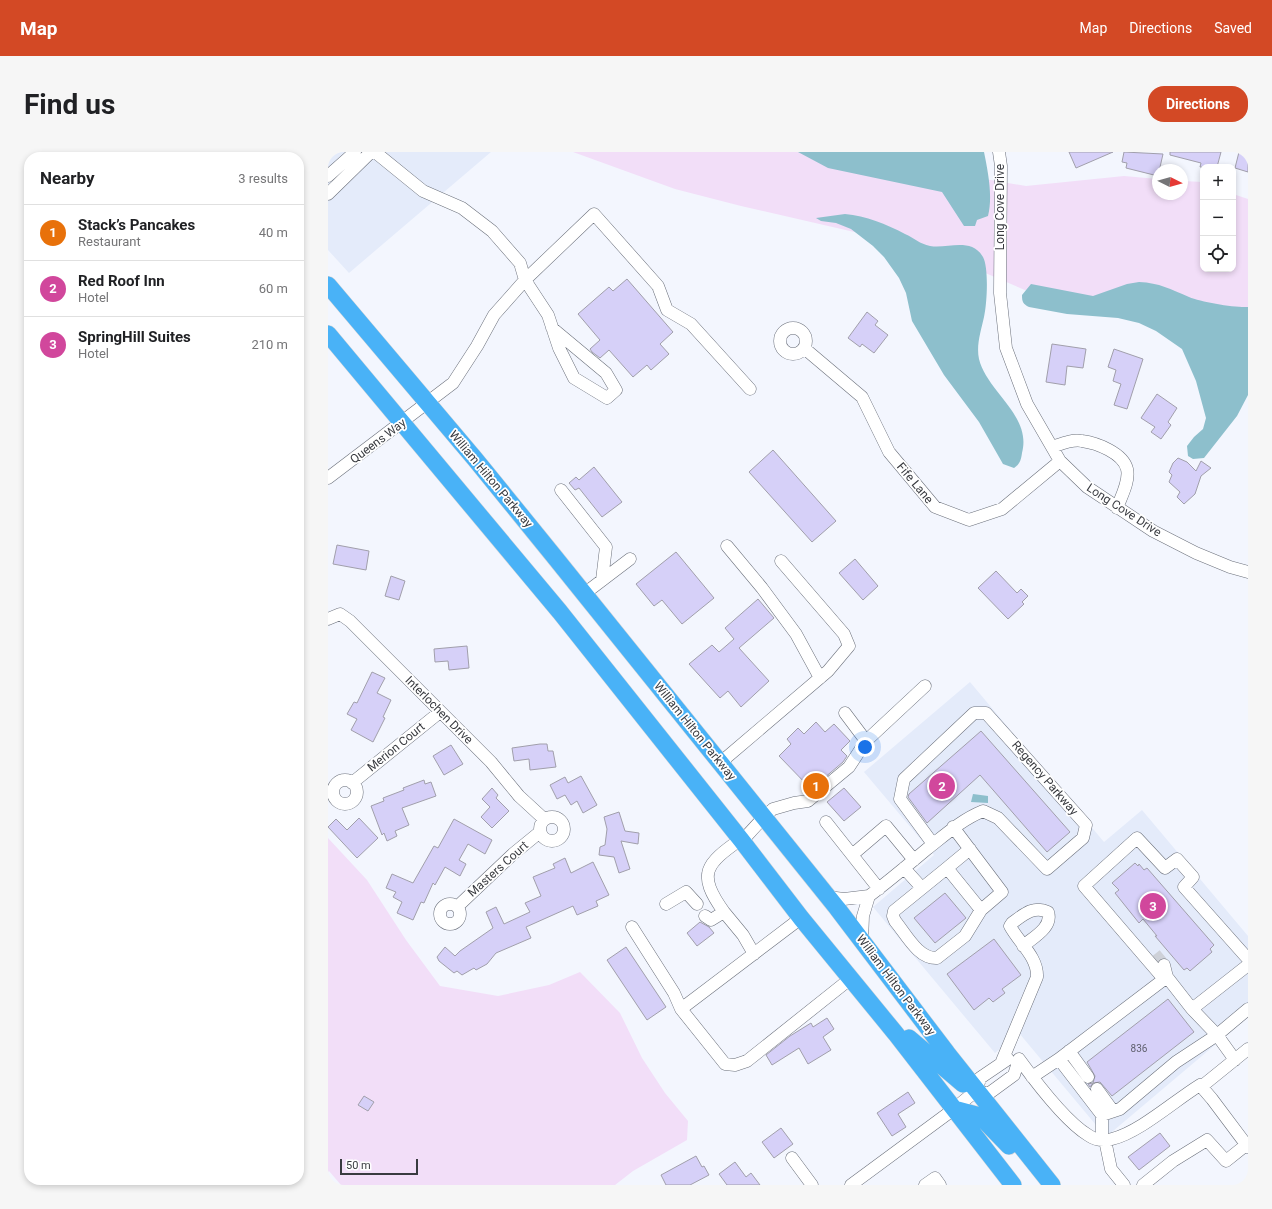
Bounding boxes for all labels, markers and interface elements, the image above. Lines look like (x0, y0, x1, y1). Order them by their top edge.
text: Map (20, 17, 58, 40)
text: Map (1080, 20, 1107, 36)
text: Directions (1129, 20, 1192, 36)
text: Saved (1214, 20, 1252, 36)
button: Directions (1148, 86, 1248, 122)
text: Find us (24, 88, 115, 121)
street label: Long Cove Drive (993, 164, 1007, 250)
north arrow (1152, 164, 1188, 200)
map controls (1200, 164, 1236, 272)
button: + (1200, 164, 1236, 200)
text: Nearby (40, 168, 95, 188)
text: 3 results (238, 171, 288, 186)
button: − (1200, 200, 1236, 236)
text: Stack’s Pancakes (78, 216, 195, 234)
text: 1 (49, 225, 57, 240)
text: 40 m (259, 225, 288, 240)
text: Restaurant (78, 234, 141, 249)
button: locate (1200, 236, 1236, 272)
text: Red Roof Inn (78, 272, 165, 290)
text: 2 (49, 281, 57, 296)
text: 60 m (259, 281, 288, 296)
text: Hotel (78, 290, 109, 305)
text: SpringHill Suites (78, 328, 191, 346)
text: 3 (49, 337, 57, 352)
text: 210 m (251, 337, 288, 352)
text: Hotel (78, 346, 109, 361)
street label: Queens Way (347, 415, 409, 466)
street label: William Hilton Parkway (446, 428, 536, 531)
street label: Fife Lane (894, 460, 936, 506)
street label: Long Cove Drive (1084, 481, 1164, 539)
street label: Interlochen Drive (402, 673, 476, 747)
street label: William Hilton Parkway (651, 679, 739, 783)
street label: Merion Court (364, 720, 428, 774)
your location (855, 737, 875, 757)
street label: Regency Parkway (1009, 738, 1081, 818)
pin: 1 (803, 771, 829, 801)
pin: 2 (929, 771, 955, 801)
street label: Masters Court (465, 838, 531, 900)
pin: 3 (1140, 891, 1166, 921)
street label: William Hilton Parkway (854, 932, 939, 1038)
house number: 836 (1131, 1043, 1148, 1054)
scale bar (340, 1157, 418, 1176)
text: 50 m (346, 1159, 371, 1172)

